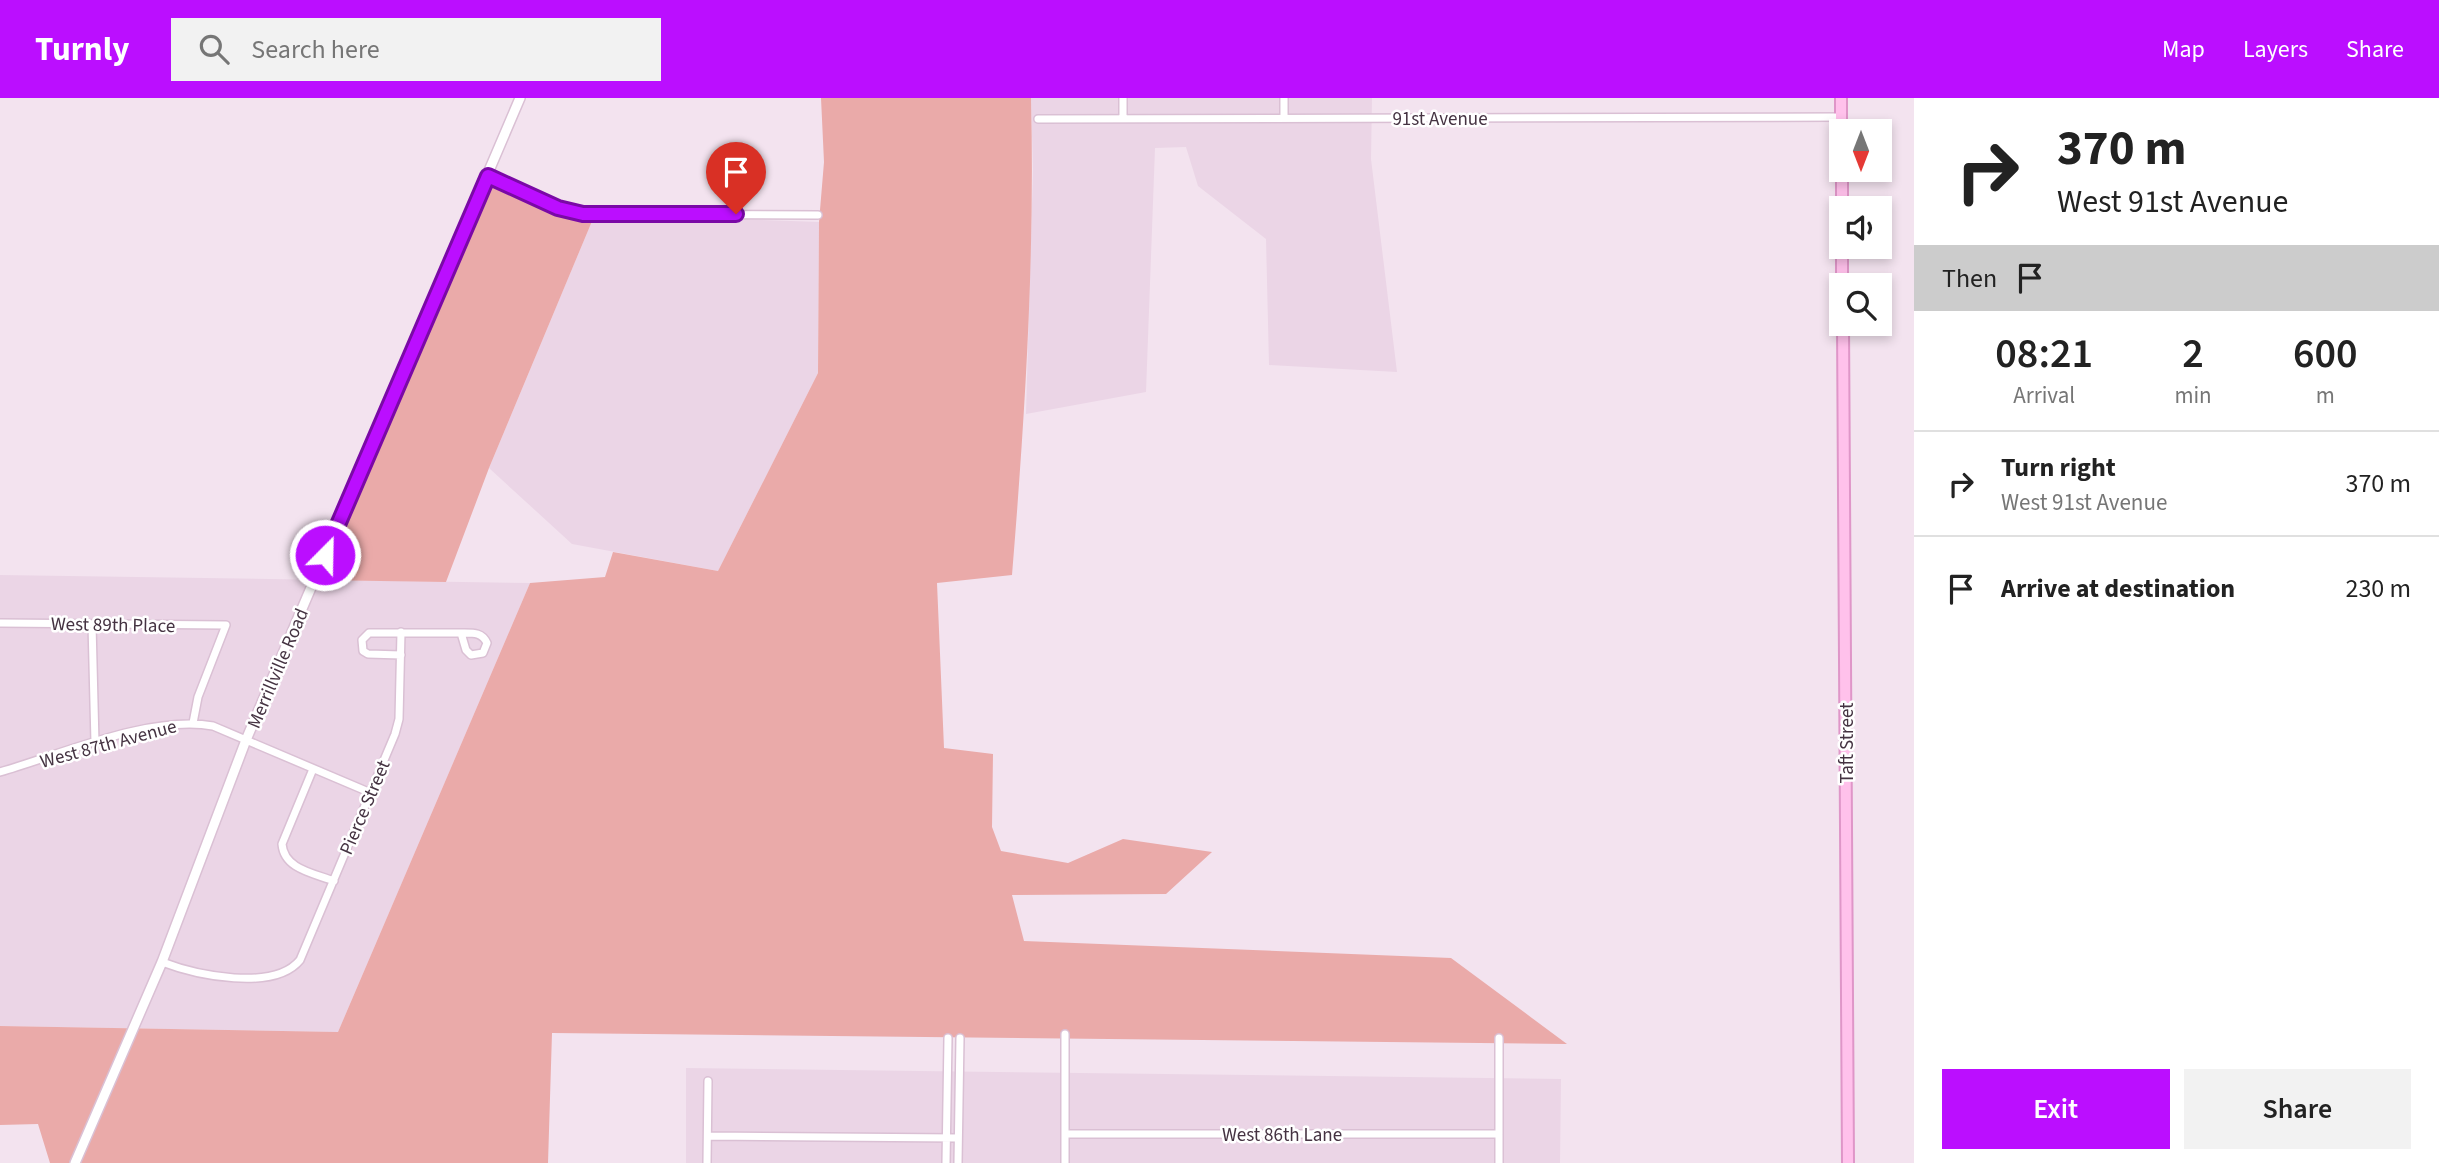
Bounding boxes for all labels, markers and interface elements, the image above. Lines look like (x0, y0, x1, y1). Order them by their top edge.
search box (171, 18, 661, 81)
text: Turnly (35, 26, 129, 73)
icon: search (195, 30, 233, 68)
text: Search here (251, 31, 380, 68)
text: Map (2162, 32, 2205, 67)
text: Layers (2243, 32, 2308, 67)
text: Share (2346, 32, 2404, 67)
street label: 91st Avenue (1392, 106, 1488, 133)
text: 370 m (2057, 114, 2186, 184)
north arrow (1829, 119, 1892, 182)
map controls (1829, 119, 1892, 336)
icon: right (1942, 126, 2033, 217)
pin (706, 142, 766, 214)
icon: arrive (717, 153, 755, 191)
text: West 91st Avenue (2057, 179, 2288, 225)
button: sound (1829, 196, 1892, 259)
icon: arrive (2011, 259, 2049, 297)
text: Then (1942, 260, 1997, 297)
button: search (1829, 273, 1892, 336)
text: 08:21 (1995, 324, 2093, 384)
text: 2 (2182, 324, 2204, 384)
text: 600 (2293, 324, 2358, 384)
text: Arrival (2013, 379, 2075, 412)
text: min (2174, 379, 2212, 412)
text: m (2316, 379, 2335, 412)
text: Turn right (2001, 449, 2116, 486)
icon: right (1942, 465, 1980, 503)
text: 370 m (2345, 465, 2411, 502)
text: West 91st Avenue (2001, 486, 2167, 519)
position arrow (288, 518, 362, 592)
icon: arrive (1942, 570, 1980, 608)
text: Arrive at destination (2001, 570, 2235, 607)
text: 230 m (2345, 570, 2411, 607)
street label: Merrillville Road (241, 604, 316, 733)
street label: West 89th Place (51, 611, 175, 640)
street label: Taft Street (1834, 702, 1861, 784)
street label: West 87th Avenue (37, 713, 180, 776)
street label: Pierce Street (333, 756, 398, 859)
button: Exit (1942, 1069, 2170, 1149)
button: Share (2184, 1069, 2411, 1149)
street label: West 86th Lane (1222, 1122, 1342, 1149)

